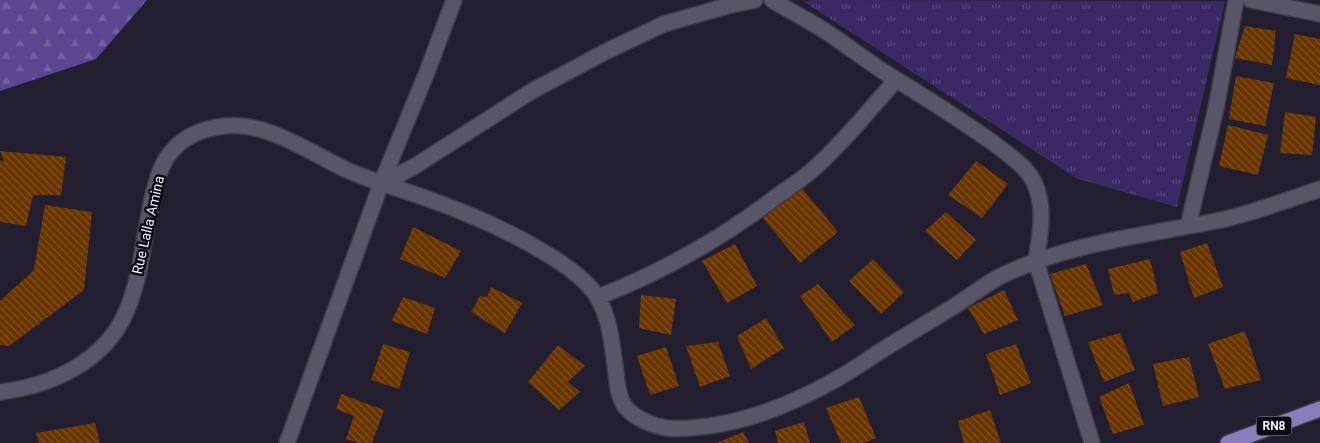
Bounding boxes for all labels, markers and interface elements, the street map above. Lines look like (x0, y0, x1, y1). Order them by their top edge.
street label: Rue Lalla Amina (129, 174, 167, 276)
road number: RN8 (1256, 416, 1292, 436)

